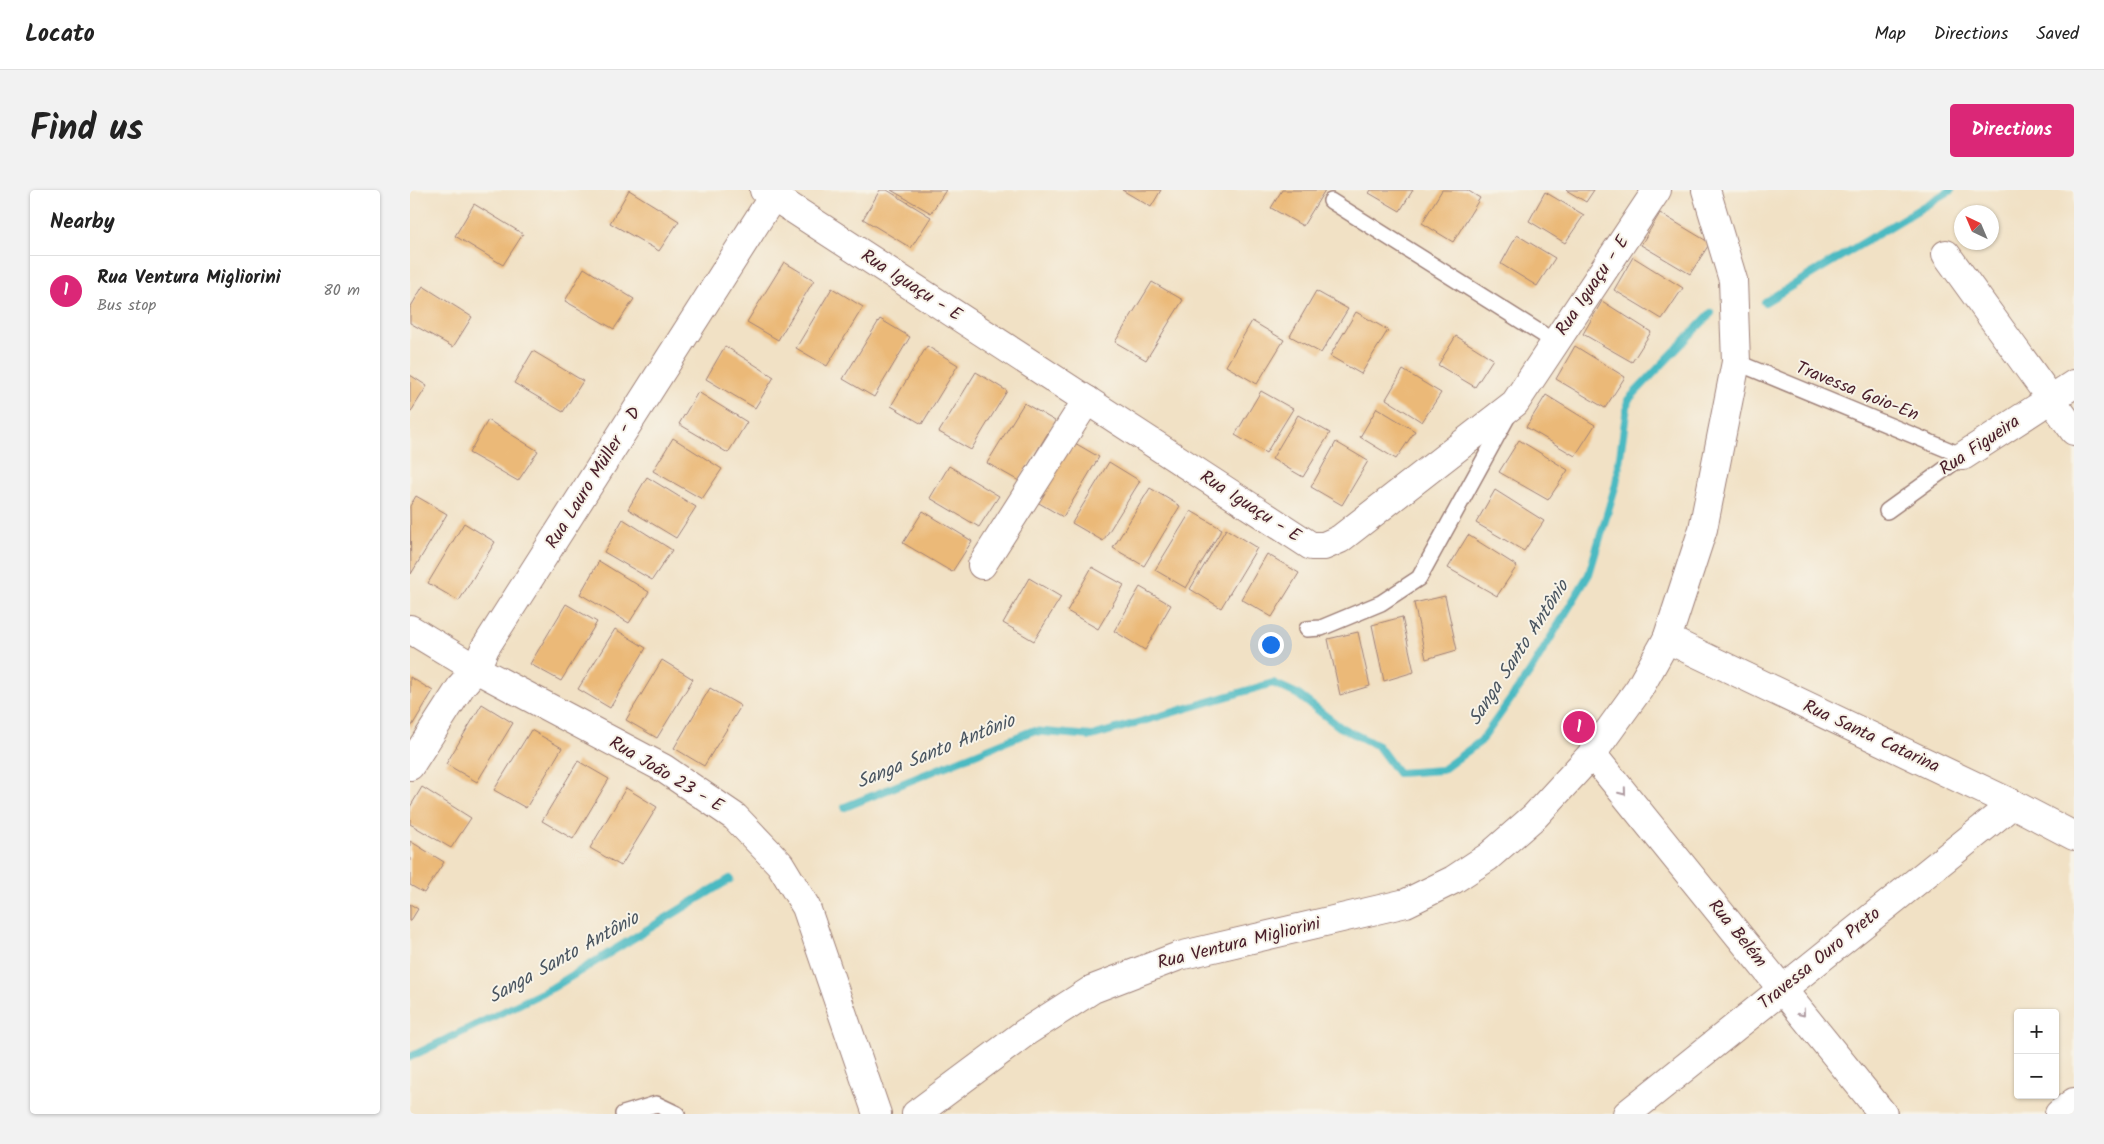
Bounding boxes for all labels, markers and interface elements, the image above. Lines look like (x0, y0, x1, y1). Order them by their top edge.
text: Locato (25, 15, 95, 54)
text: Map (1874, 20, 1906, 49)
text: Directions (1934, 20, 2008, 49)
text: Saved (2036, 20, 2079, 49)
text: Find us (30, 102, 143, 158)
button: Directions (1950, 104, 2074, 157)
north arrow (1954, 205, 1999, 250)
text: Nearby (50, 206, 115, 239)
street label: Rua Iguaçu - E (1549, 229, 1638, 342)
street label: Rua Iguaçu - E (854, 242, 968, 330)
text: Rua Ventura Migliorini (97, 263, 281, 293)
text: 1 (64, 278, 68, 303)
text: 80 m (323, 278, 360, 303)
text: Bus stop (97, 293, 156, 318)
street label: Travessa Goio-En (1791, 354, 1923, 430)
street label: Rua Lauro Müller - D (538, 401, 650, 555)
street label: Rua Figueira (1934, 408, 2026, 484)
street label: Rua Iguaçu - E (1193, 463, 1307, 551)
water label: Sanga Santo Antônio (1461, 573, 1578, 732)
your location (1258, 632, 1284, 658)
street label: Rua Santa Catarina (1798, 693, 1944, 781)
water label: Sanga Santo Antônio (852, 706, 1021, 797)
pin: 1 (1563, 708, 1595, 746)
street label: Rua João 23 - E (603, 729, 729, 821)
one-way arrow (1617, 786, 1626, 795)
street label: Rua Belém (1700, 893, 1774, 975)
street label: Travessa Ouro Preto (1752, 900, 1888, 1018)
water label: Sanga Santo Antônio (483, 903, 646, 1012)
street label: Rua Ventura Migliorini (1154, 910, 1324, 978)
one-way arrow (1796, 1008, 1805, 1017)
map controls (2014, 1009, 2059, 1099)
button: + (2014, 1009, 2059, 1054)
button: − (2014, 1054, 2059, 1099)

